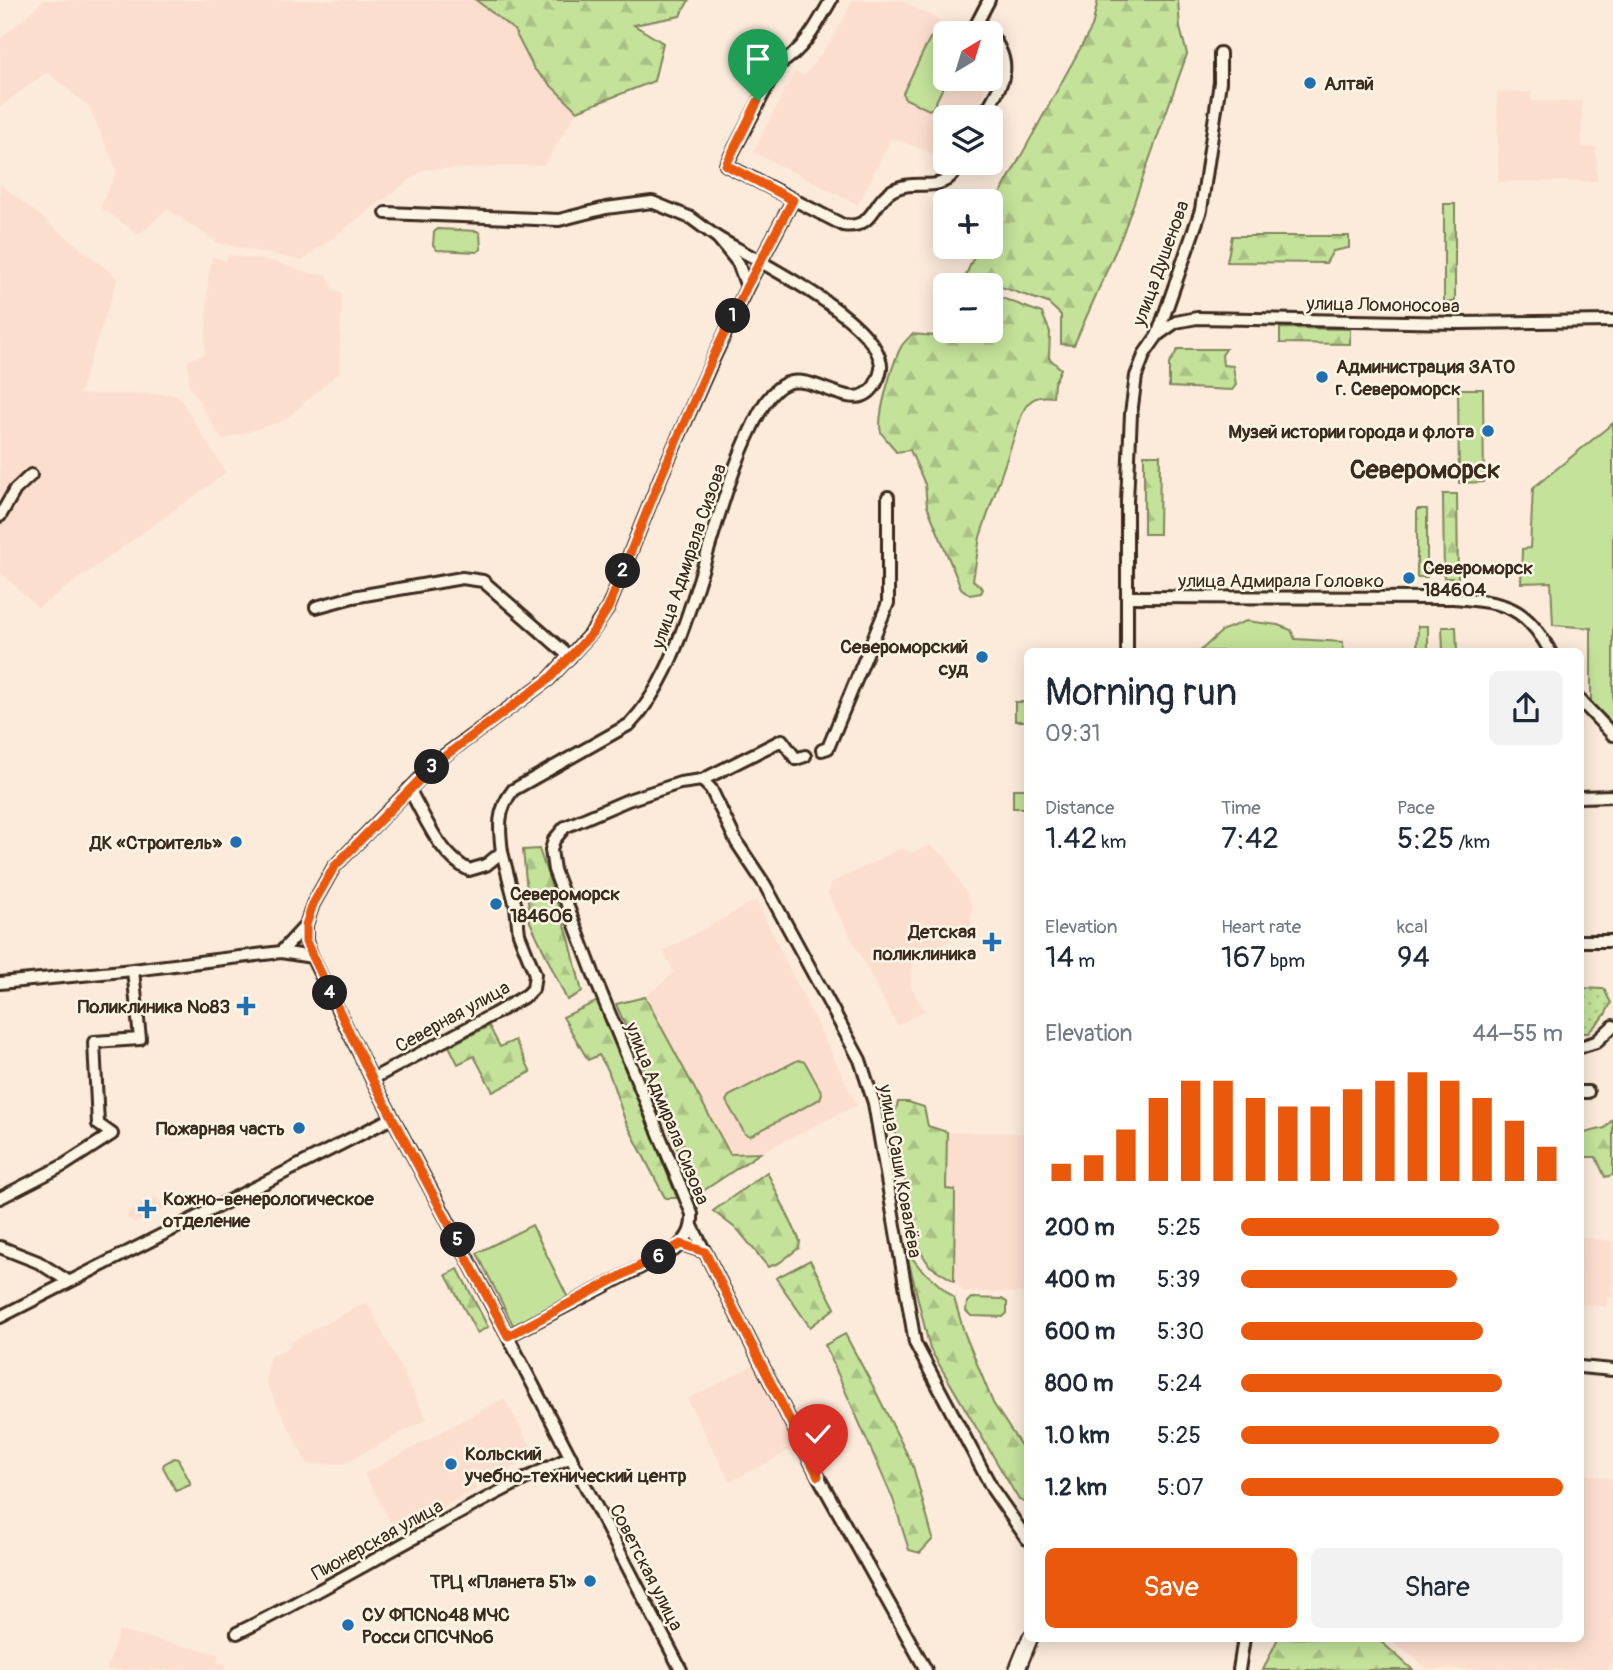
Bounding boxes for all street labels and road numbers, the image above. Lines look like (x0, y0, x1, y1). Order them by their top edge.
street label: улица Душенова (1127, 197, 1195, 330)
street label: улица Ломоносова (1305, 292, 1460, 318)
street label: улица Адмирала Сизова (646, 460, 732, 653)
street label: улица Адмирала Головко (1177, 569, 1384, 593)
street label: Северная улица (391, 975, 514, 1058)
street label: улица Адмирала Сизова (619, 1018, 715, 1208)
street label: улица Саши Ковалёва (873, 1082, 927, 1260)
street label: Пионерская улица (308, 1494, 448, 1586)
street label: Советская улица (604, 1500, 688, 1635)

